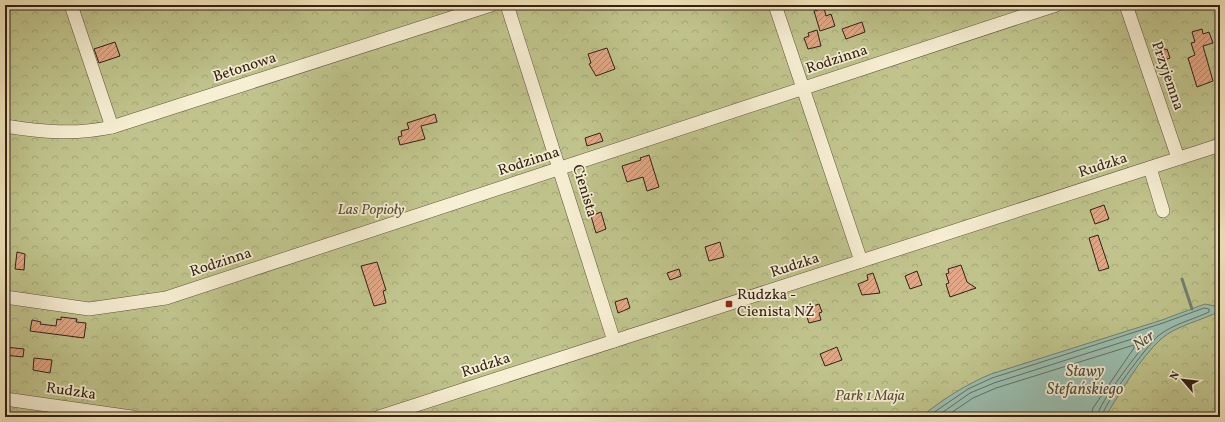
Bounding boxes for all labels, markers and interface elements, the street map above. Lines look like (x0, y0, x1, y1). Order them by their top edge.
street label: Przyjemna (1145, 39, 1189, 113)
street label: Rodzinna (803, 40, 871, 80)
street label: Betonowa (211, 48, 279, 88)
street label: Rodzinna (495, 142, 563, 182)
street label: Rudzka (1076, 148, 1130, 184)
street label: Cienista (566, 162, 602, 220)
park label: Las Popioły (338, 200, 405, 221)
street label: Rodzinna (187, 243, 255, 283)
street label: Rudzka (768, 248, 822, 284)
place label: Rudzka - Cienista NŻ (737, 285, 815, 323)
marker: Rudzka - Cienista NŻ (724, 299, 734, 309)
water label: Ner (1129, 325, 1160, 356)
street label: Rudzka (459, 348, 513, 384)
north arrow (1163, 360, 1203, 400)
water label: Stawy Stefańskiego (1047, 361, 1124, 401)
text: N (1167, 369, 1184, 383)
street label: Rudzka (45, 378, 97, 406)
park label: Park 1 Maja (835, 386, 905, 407)

